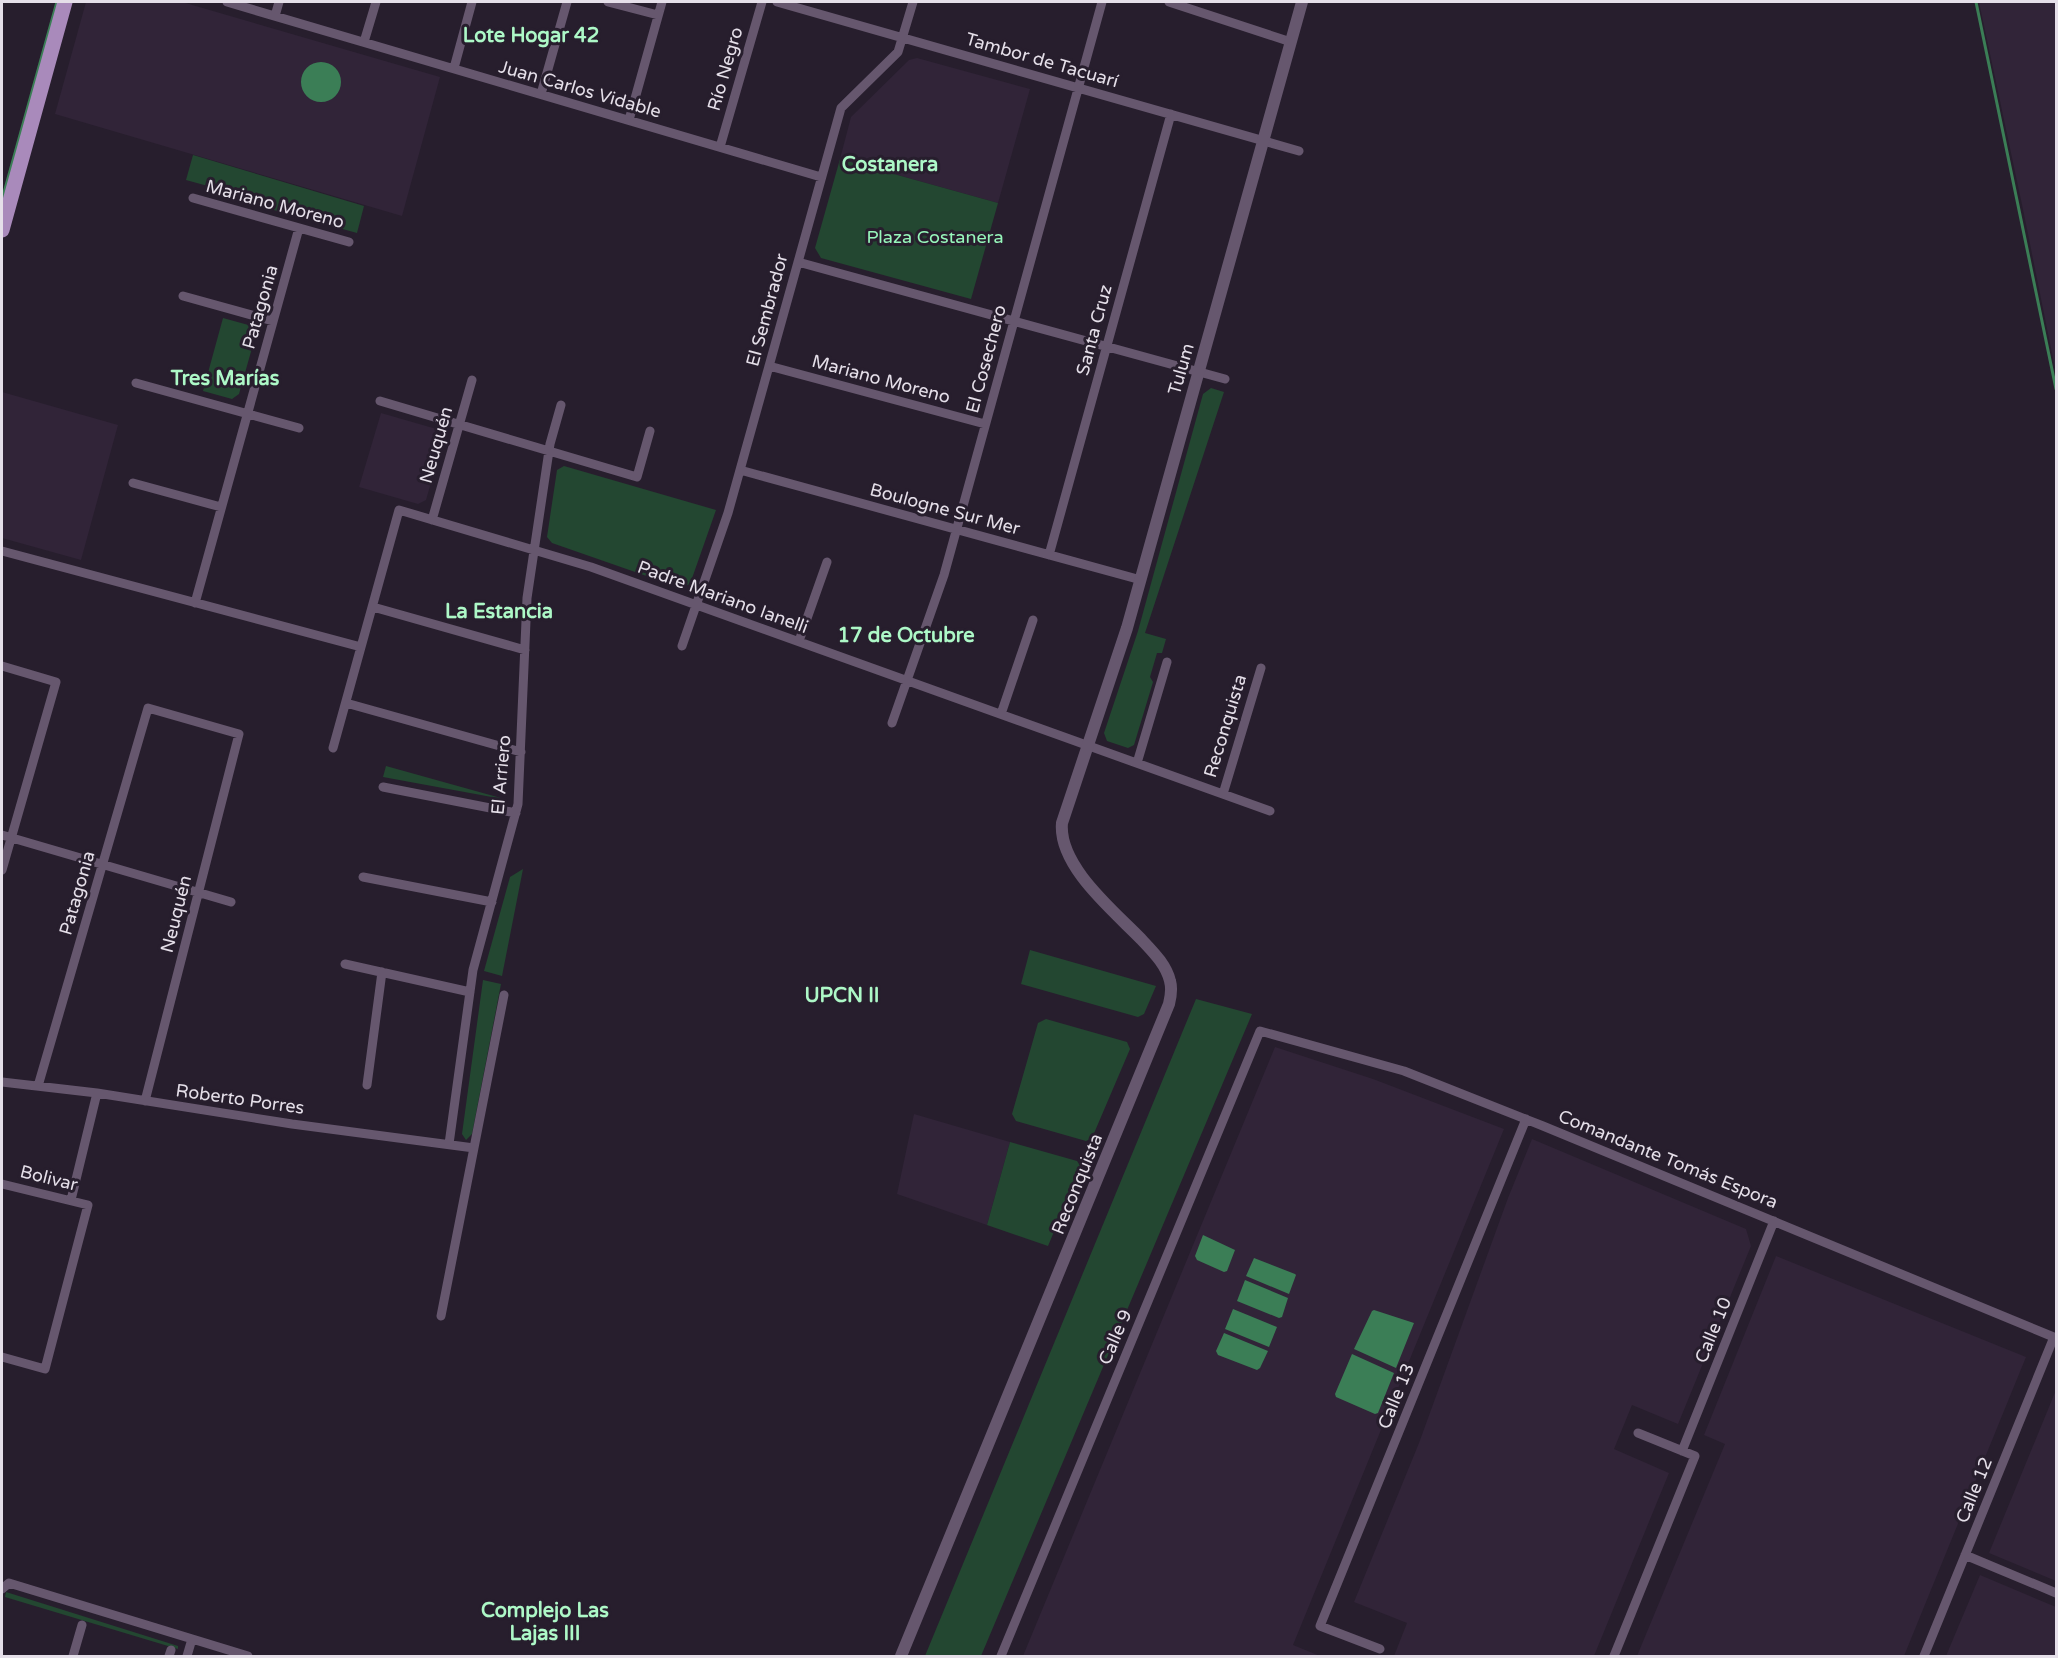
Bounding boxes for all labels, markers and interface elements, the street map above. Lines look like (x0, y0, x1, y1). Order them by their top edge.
district label: Lote Hogar 42 (463, 24, 599, 48)
street label: Río Negro (703, 24, 747, 113)
street label: Tambor de Tacuarí (963, 28, 1121, 92)
street label: Juan Carlos Vidable (496, 55, 664, 123)
district label: Costanera (842, 153, 938, 177)
street label: Mariano Moreno (203, 175, 347, 233)
park label: Plaza Costanera (866, 226, 1004, 248)
street label: El Sembrador (741, 251, 793, 369)
street label: Patagonia (238, 262, 282, 352)
street label: Santa Cruz (1071, 282, 1117, 378)
street label: El Cosechero (961, 303, 1011, 415)
street label: Tulum (1163, 341, 1199, 397)
street label: Mariano Moreno (809, 350, 953, 408)
district label: Tres Marías (170, 367, 280, 391)
street label: Neuquén (415, 404, 457, 486)
street label: Boulogne Sur Mer (867, 478, 1023, 540)
street label: Padre Mariano Ianelli (635, 556, 811, 638)
district label: La Estancia (445, 600, 553, 624)
district label: 17 de Octubre (837, 624, 975, 648)
street label: Reconquista (1199, 672, 1251, 780)
street label: El Arriero (487, 734, 515, 816)
street label: Patagonia (55, 848, 99, 938)
street label: Neuquén (156, 873, 196, 955)
district label: UPCN II (804, 984, 880, 1008)
street label: Roberto Porres (174, 1079, 306, 1119)
street label: Comandante Tomás Espora (1555, 1105, 1781, 1213)
street label: Reconquista (1047, 1130, 1107, 1238)
street label: Bolivar (18, 1160, 80, 1196)
street label: Calle 10 (1690, 1294, 1736, 1366)
street label: Calle 9 (1094, 1306, 1136, 1368)
street label: Calle 13 (1373, 1360, 1419, 1432)
street label: Calle 12 (1951, 1454, 1997, 1526)
district label: Complejo Las Lajas III (481, 1599, 609, 1646)

